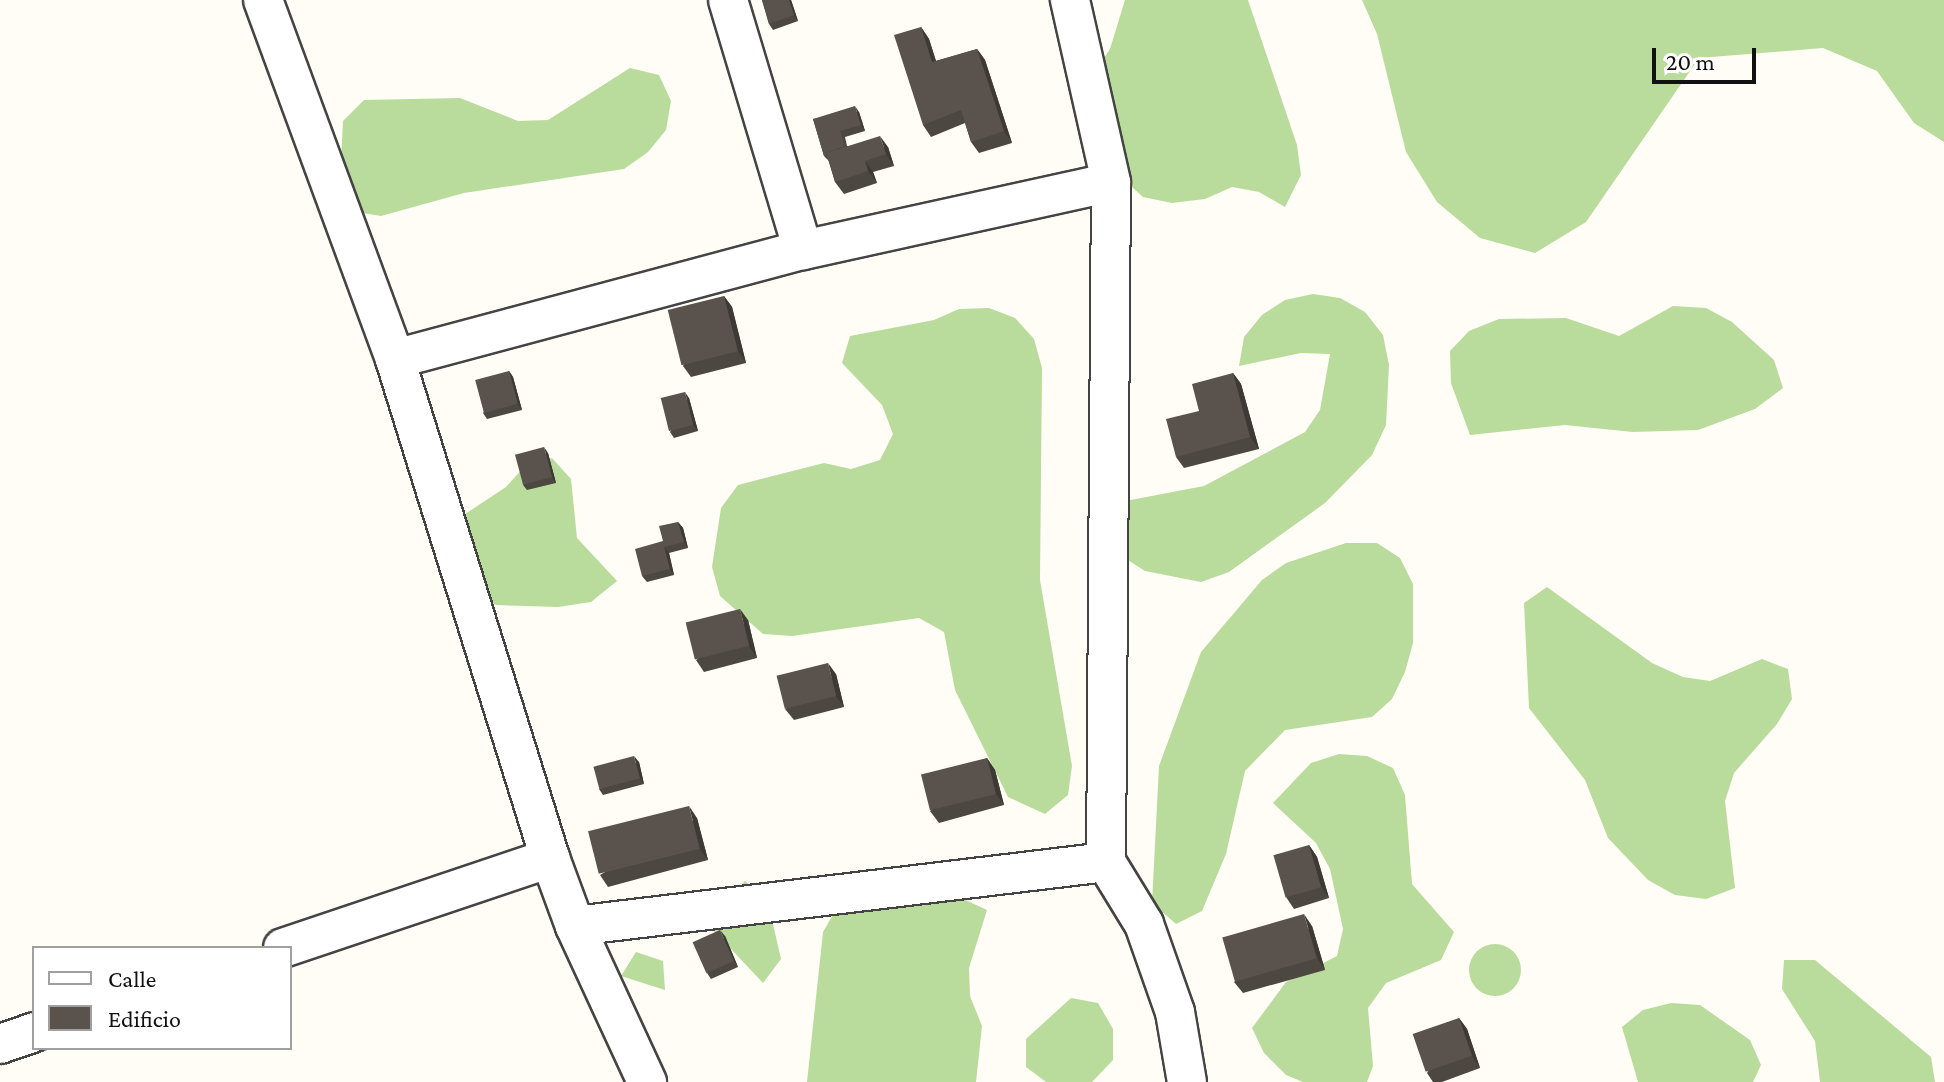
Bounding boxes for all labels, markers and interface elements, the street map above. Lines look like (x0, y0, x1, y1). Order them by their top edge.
scale bar (1656, 32, 1760, 82)
text: 20 m (1666, 48, 1715, 75)
legend (32, 946, 292, 1050)
text: Calle (108, 965, 156, 992)
text: Edificio (108, 1005, 181, 1032)

